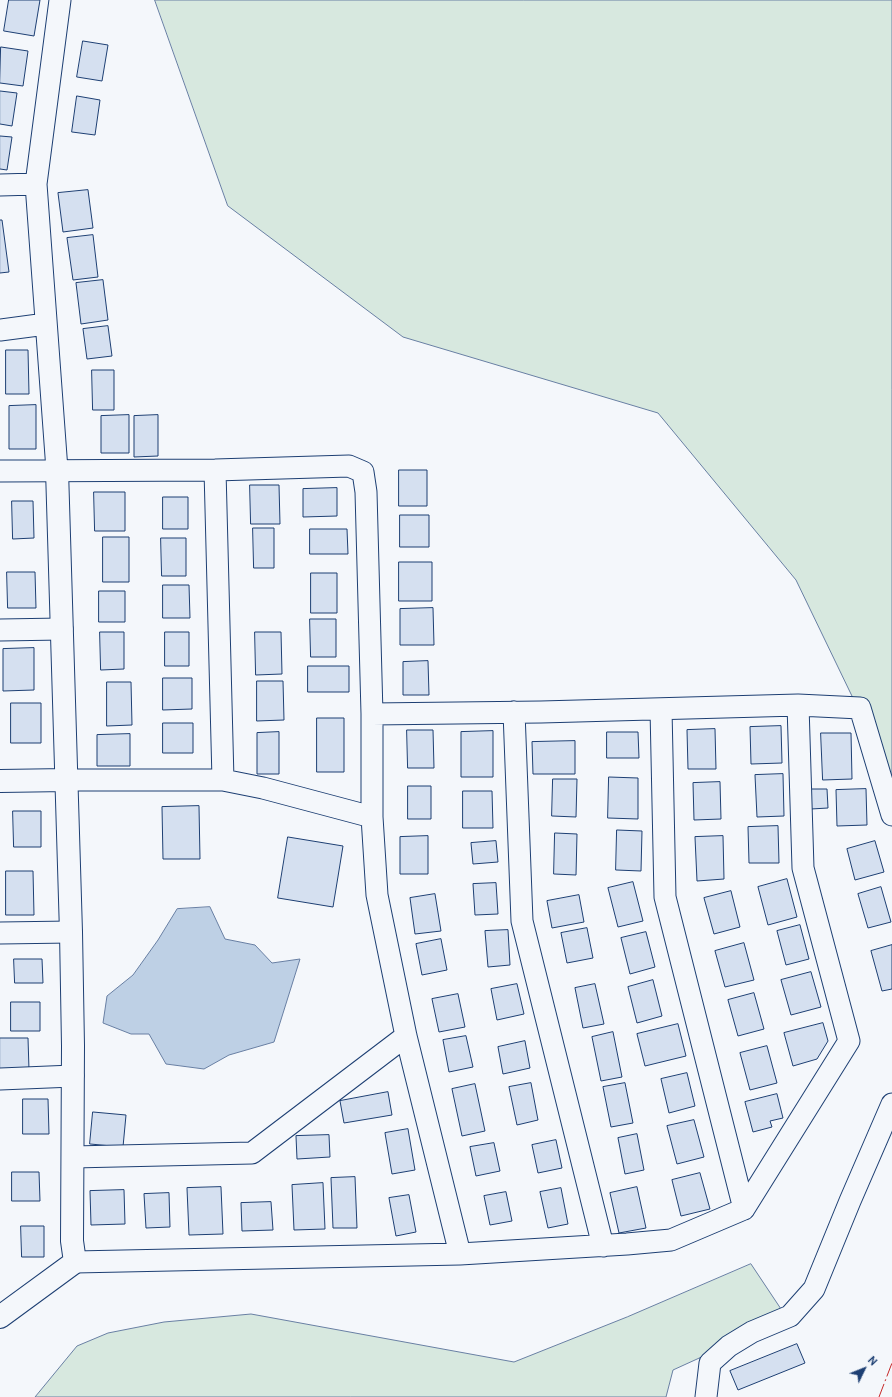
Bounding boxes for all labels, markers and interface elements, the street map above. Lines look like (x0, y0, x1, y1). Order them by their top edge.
north arrow (844, 1349, 884, 1389)
text: N (865, 1353, 881, 1368)

